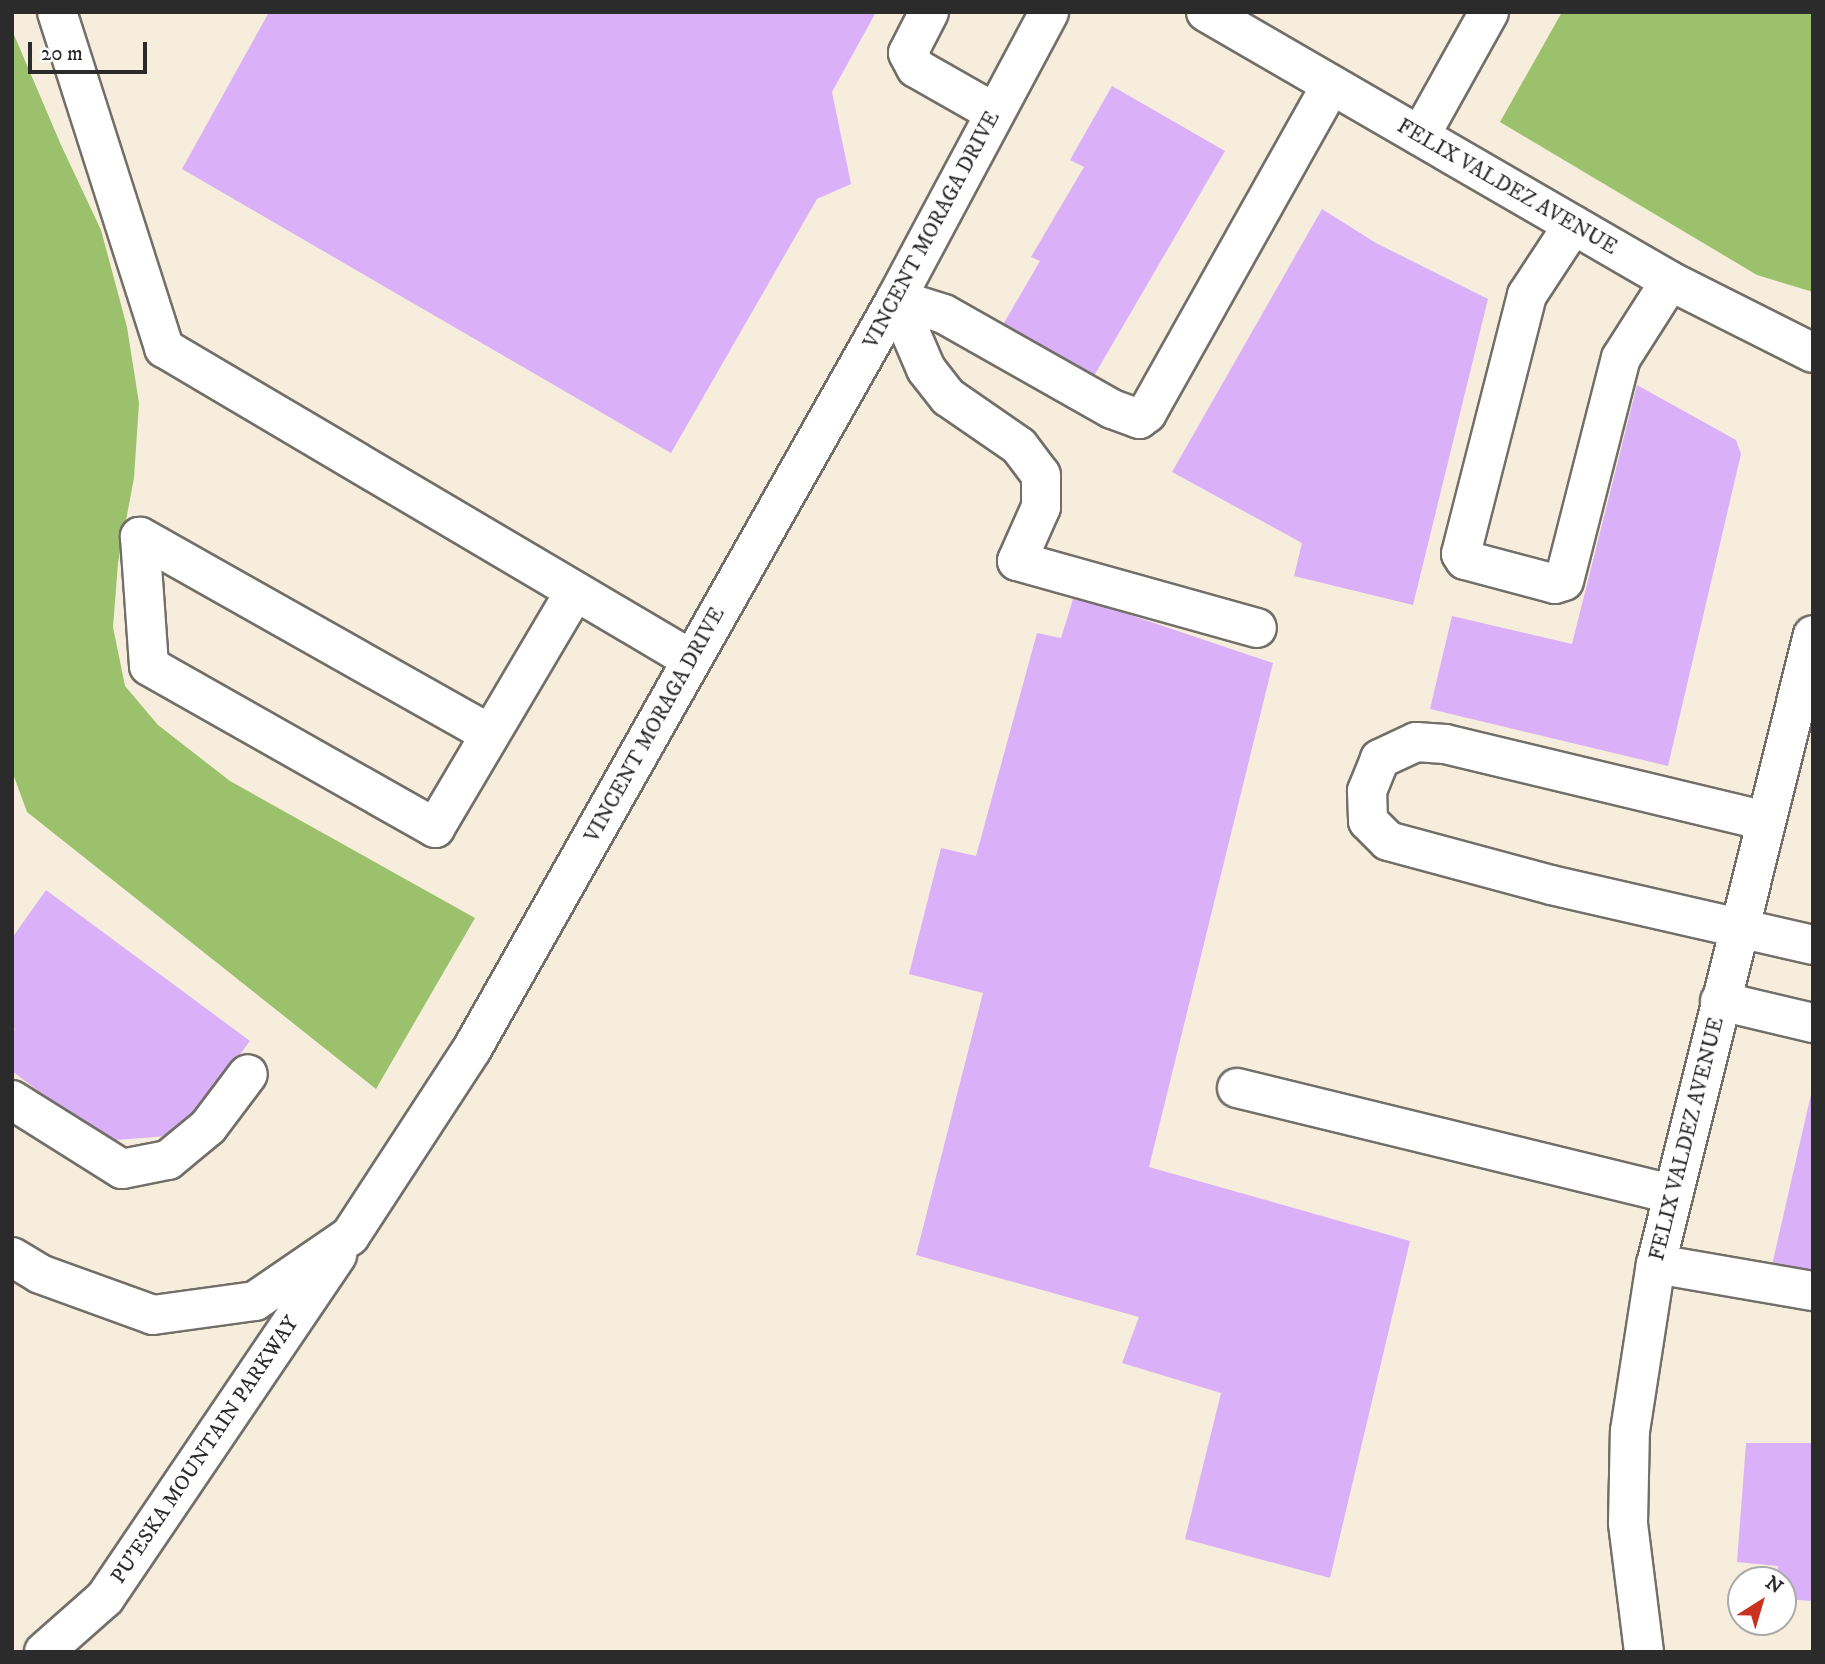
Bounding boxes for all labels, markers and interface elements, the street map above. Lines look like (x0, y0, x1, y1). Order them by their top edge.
scale bar (32, 28, 150, 72)
text: 20 m (41, 41, 83, 67)
street label: VINCENT MORAGA DRIVE (859, 107, 1005, 353)
street label: FELIX VALDEZ AVENUE (1393, 114, 1621, 260)
street label: VINCENT MORAGA DRIVE (580, 603, 730, 847)
street label: FELIX VALDEZ AVENUE (1645, 1015, 1729, 1263)
street label: PU'ESKA MOUNTAIN PARKWAY (106, 1312, 304, 1588)
north arrow (1727, 1566, 1797, 1636)
text: N (1761, 1572, 1787, 1599)

